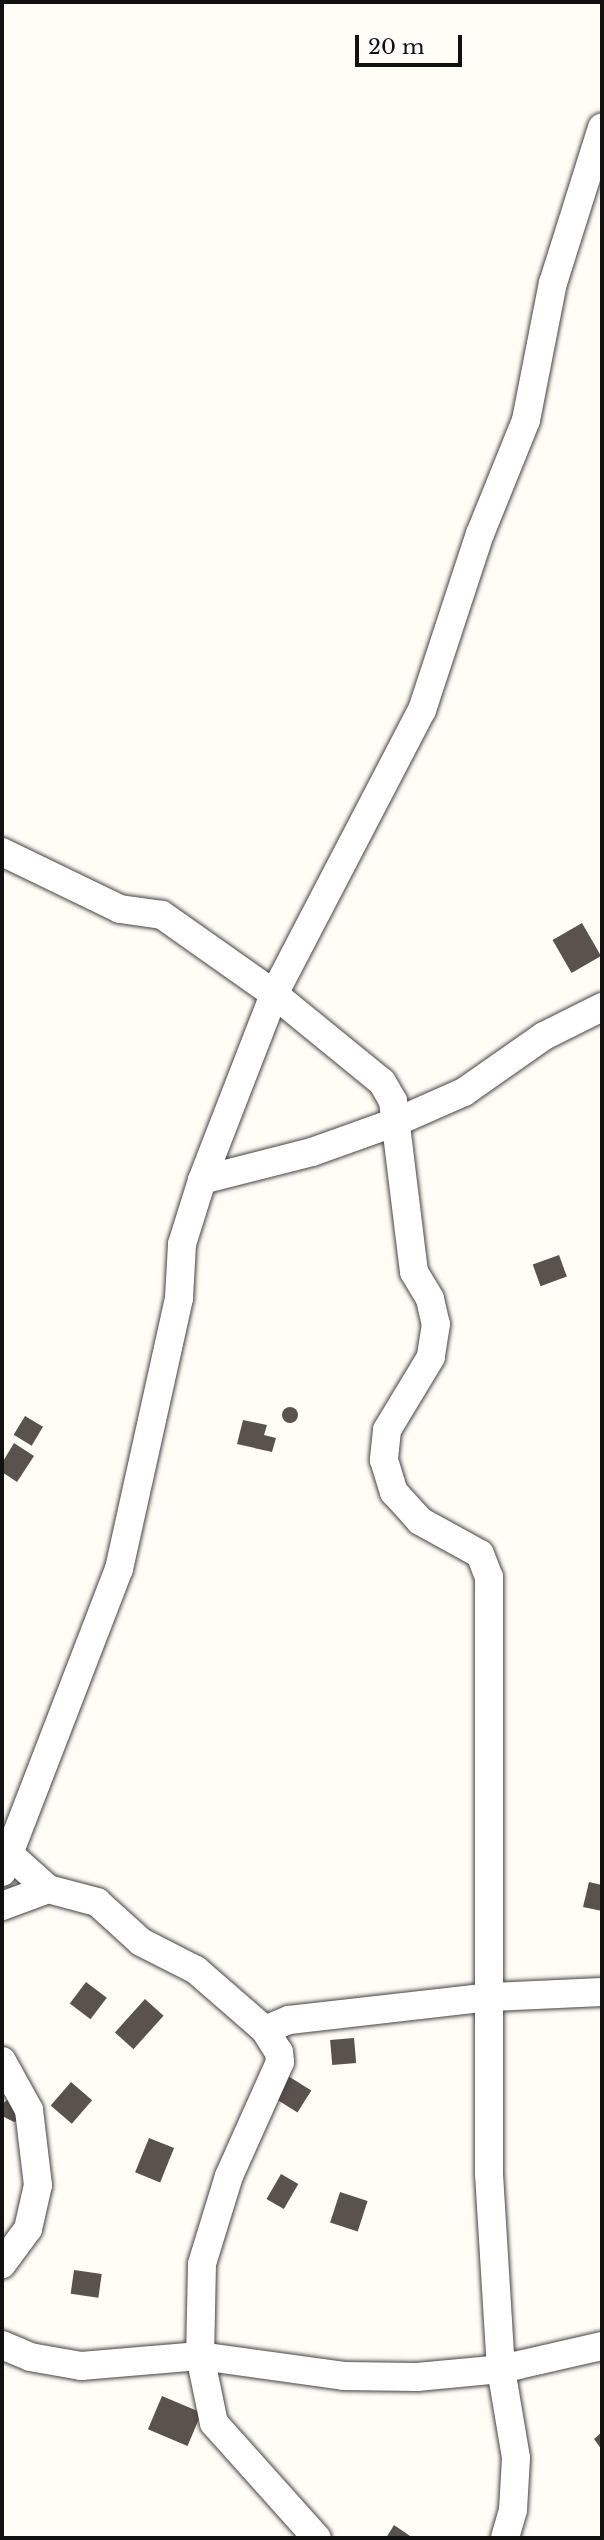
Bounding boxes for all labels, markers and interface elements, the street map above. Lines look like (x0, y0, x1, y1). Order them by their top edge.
scale bar (359, 21, 466, 65)
text: 20 m (368, 34, 425, 60)

